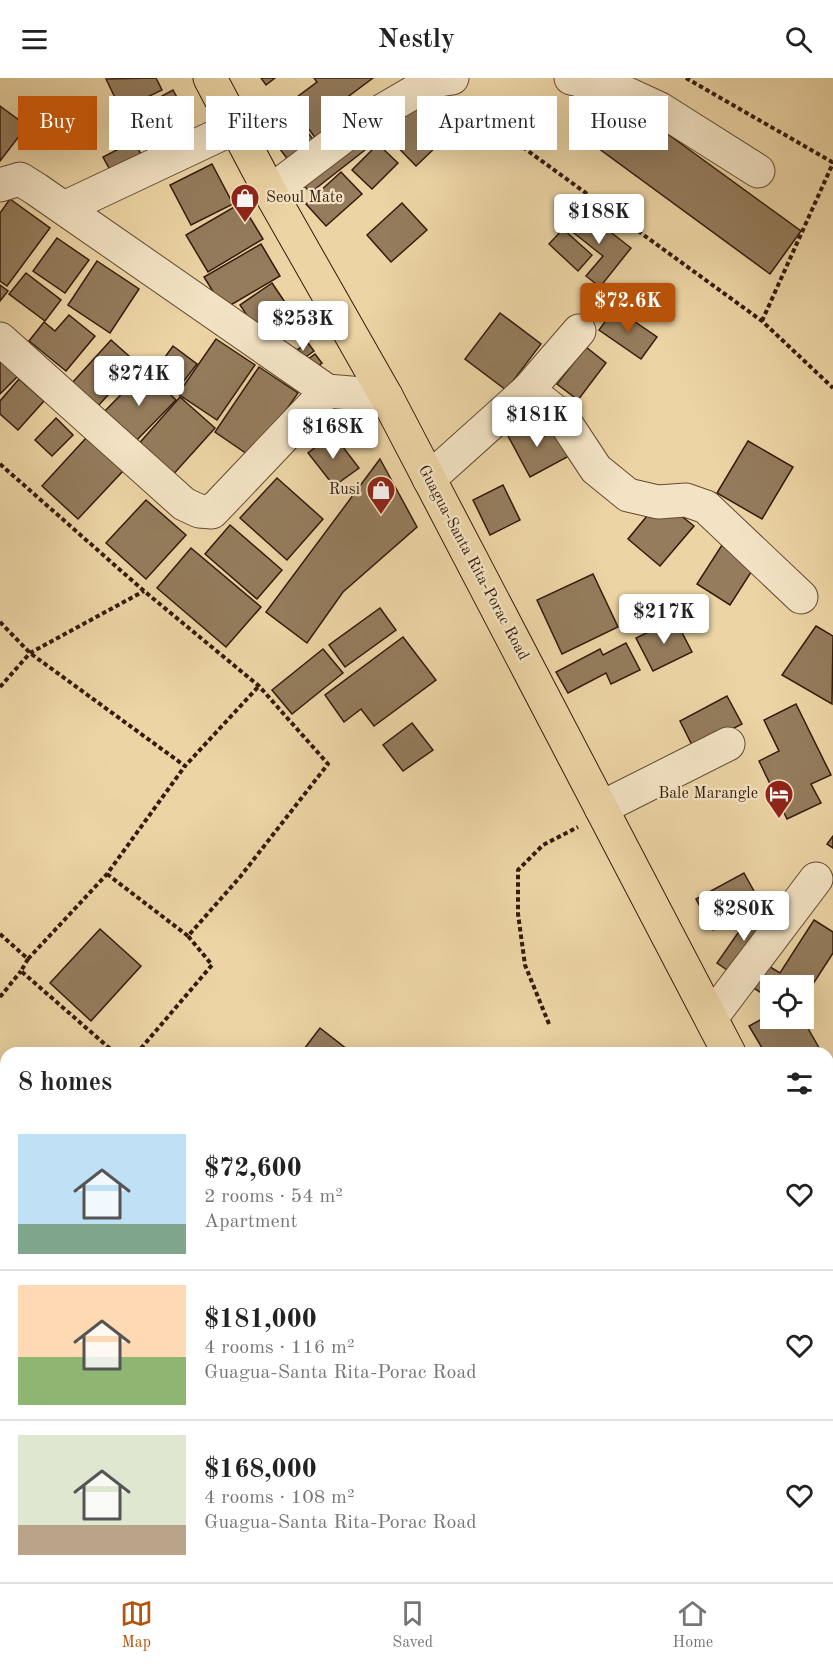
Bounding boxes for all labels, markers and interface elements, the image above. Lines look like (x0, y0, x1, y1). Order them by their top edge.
icon: menu (18, 23, 51, 56)
icon: search (782, 23, 815, 56)
text: Nestly (378, 26, 455, 53)
chip: Buy (18, 96, 97, 150)
chip: Rent (109, 96, 194, 150)
chip: Filters (206, 96, 309, 150)
chip: New (321, 96, 405, 150)
chip: Apartment (417, 96, 557, 150)
chip: House (569, 96, 668, 150)
shop icon: Seoul Mate (229, 182, 261, 224)
place label: Seoul Mate (266, 190, 343, 206)
pin: $188K (557, 194, 641, 245)
text: $188K (568, 203, 630, 223)
pin: $72.6K (579, 283, 677, 334)
text: $72.6K (594, 292, 662, 312)
pin: $253K (261, 301, 345, 352)
text: $253K (272, 310, 334, 330)
pin: $274K (97, 356, 181, 407)
text: $274K (108, 365, 170, 385)
pin: $181K (495, 397, 579, 448)
text: $181K (506, 406, 568, 426)
pin: $168K (291, 409, 375, 460)
text: $168K (302, 418, 364, 438)
street label: Guagua-Santa Rita-Porac Road (415, 463, 531, 663)
shop icon: Rusi (365, 474, 397, 516)
place label: Rusi (329, 482, 360, 498)
pin: $217K (622, 594, 706, 645)
text: $217K (633, 603, 695, 623)
hotel icon: Bale Marangle (763, 778, 795, 820)
place label: Bale Marangle (658, 786, 758, 802)
pin: $280K (702, 891, 786, 942)
text: $280K (713, 900, 775, 920)
map controls (760, 975, 814, 1029)
button: locate (760, 975, 814, 1029)
icon: filters (783, 1067, 816, 1100)
text: 8 homes (18, 1070, 112, 1096)
text: $72,600 (204, 1156, 302, 1182)
icon: home (66, 1158, 138, 1230)
icon: heart (783, 1178, 816, 1211)
text: 2 rooms · 54 m² (204, 1187, 343, 1207)
text: Apartment (204, 1212, 298, 1232)
text: $181,000 (204, 1307, 317, 1333)
icon: home (66, 1309, 138, 1381)
icon: heart (783, 1329, 816, 1362)
text: 4 rooms · 116 m² (204, 1338, 354, 1358)
text: Guagua-Santa Rita-Porac Road (204, 1363, 477, 1383)
text: $168,000 (204, 1457, 317, 1483)
icon: home (66, 1459, 138, 1531)
icon: heart (783, 1479, 816, 1512)
text: 4 rooms · 108 m² (204, 1488, 354, 1508)
text: Guagua-Santa Rita-Porac Road (204, 1513, 477, 1533)
tab: Map (120, 1597, 153, 1653)
tab: Saved (392, 1597, 433, 1653)
tab: Home (673, 1597, 713, 1653)

